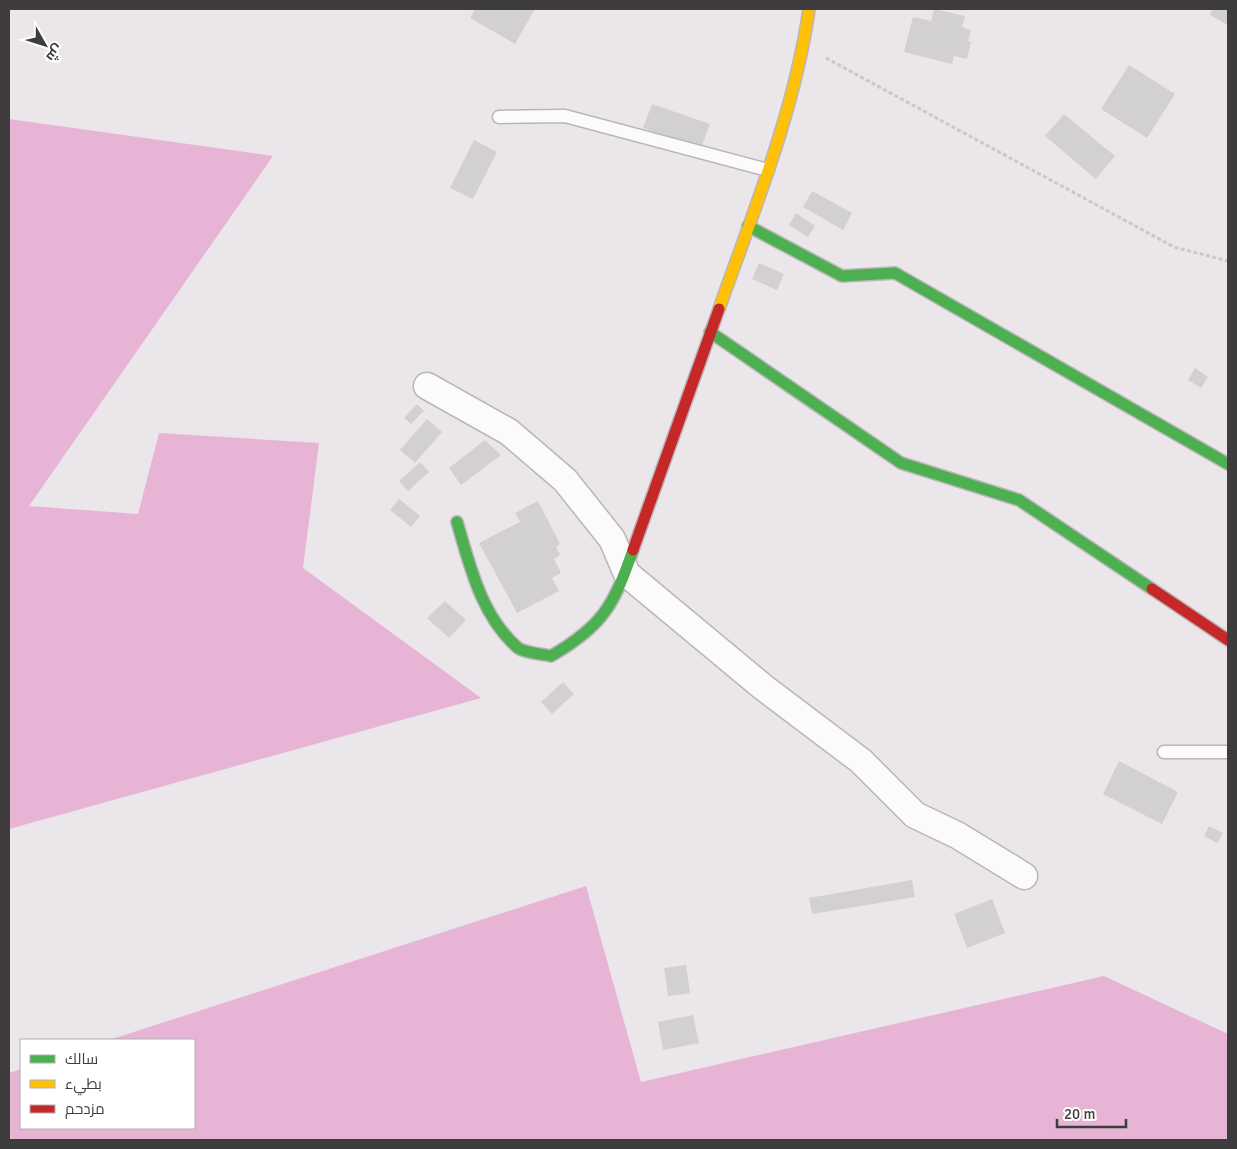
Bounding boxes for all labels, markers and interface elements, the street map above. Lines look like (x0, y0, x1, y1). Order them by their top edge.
north arrow (20, 20, 70, 70)
text: ش (42, 41, 67, 65)
legend (20, 1039, 195, 1129)
text: سالك (65, 1050, 98, 1068)
text: بطيء (65, 1075, 102, 1096)
scale bar (1057, 1096, 1126, 1128)
text: مزدحم (65, 1100, 105, 1119)
text: 20 m (1064, 1105, 1095, 1123)

